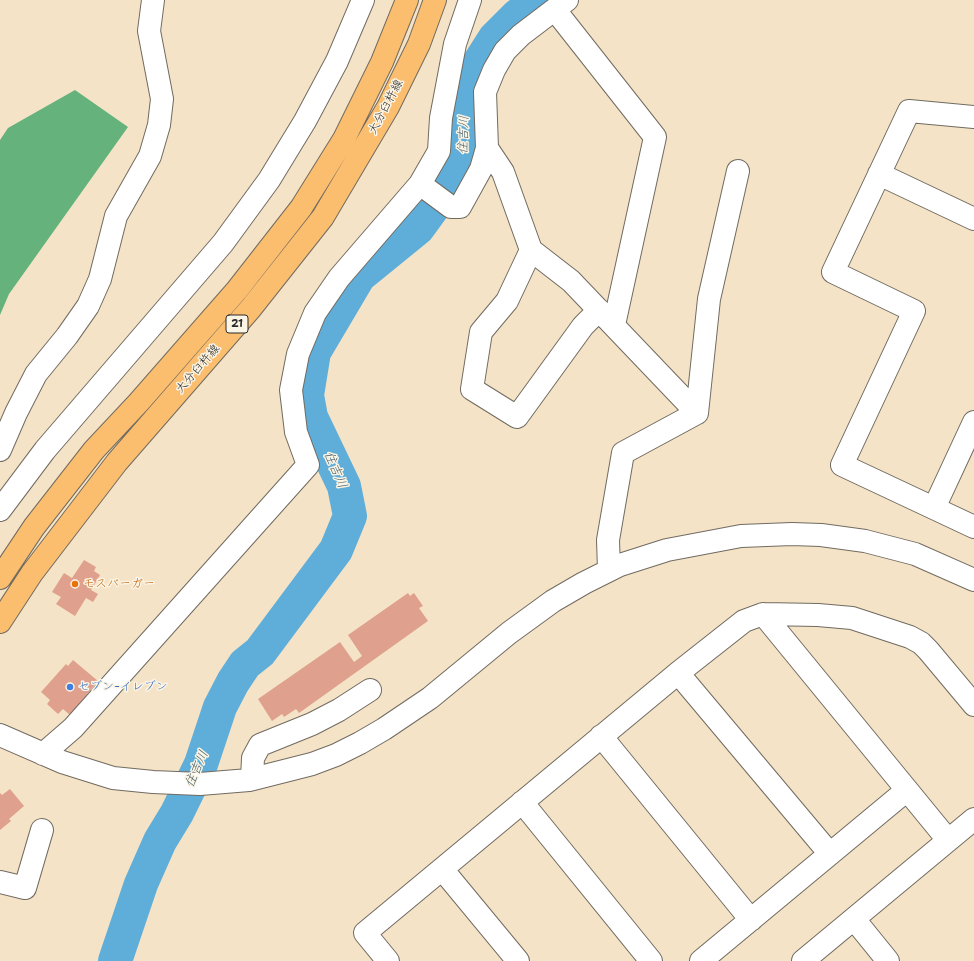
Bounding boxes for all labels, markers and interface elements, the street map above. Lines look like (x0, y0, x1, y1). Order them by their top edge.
street label: 大分臼杵線 (366, 77, 406, 137)
water label: 住吉川 (456, 115, 472, 155)
road number: 21 (226, 315, 248, 333)
street label: 大分臼杵線 (173, 342, 223, 396)
water label: 住吉川 (320, 449, 350, 491)
place label: モスバーガー (83, 577, 155, 591)
marker: モスバーガー (70, 579, 80, 589)
place label: セブン-イレブン (78, 680, 168, 694)
marker: セブン-イレブン (65, 682, 75, 692)
water label: 住吉川 (182, 748, 212, 790)

